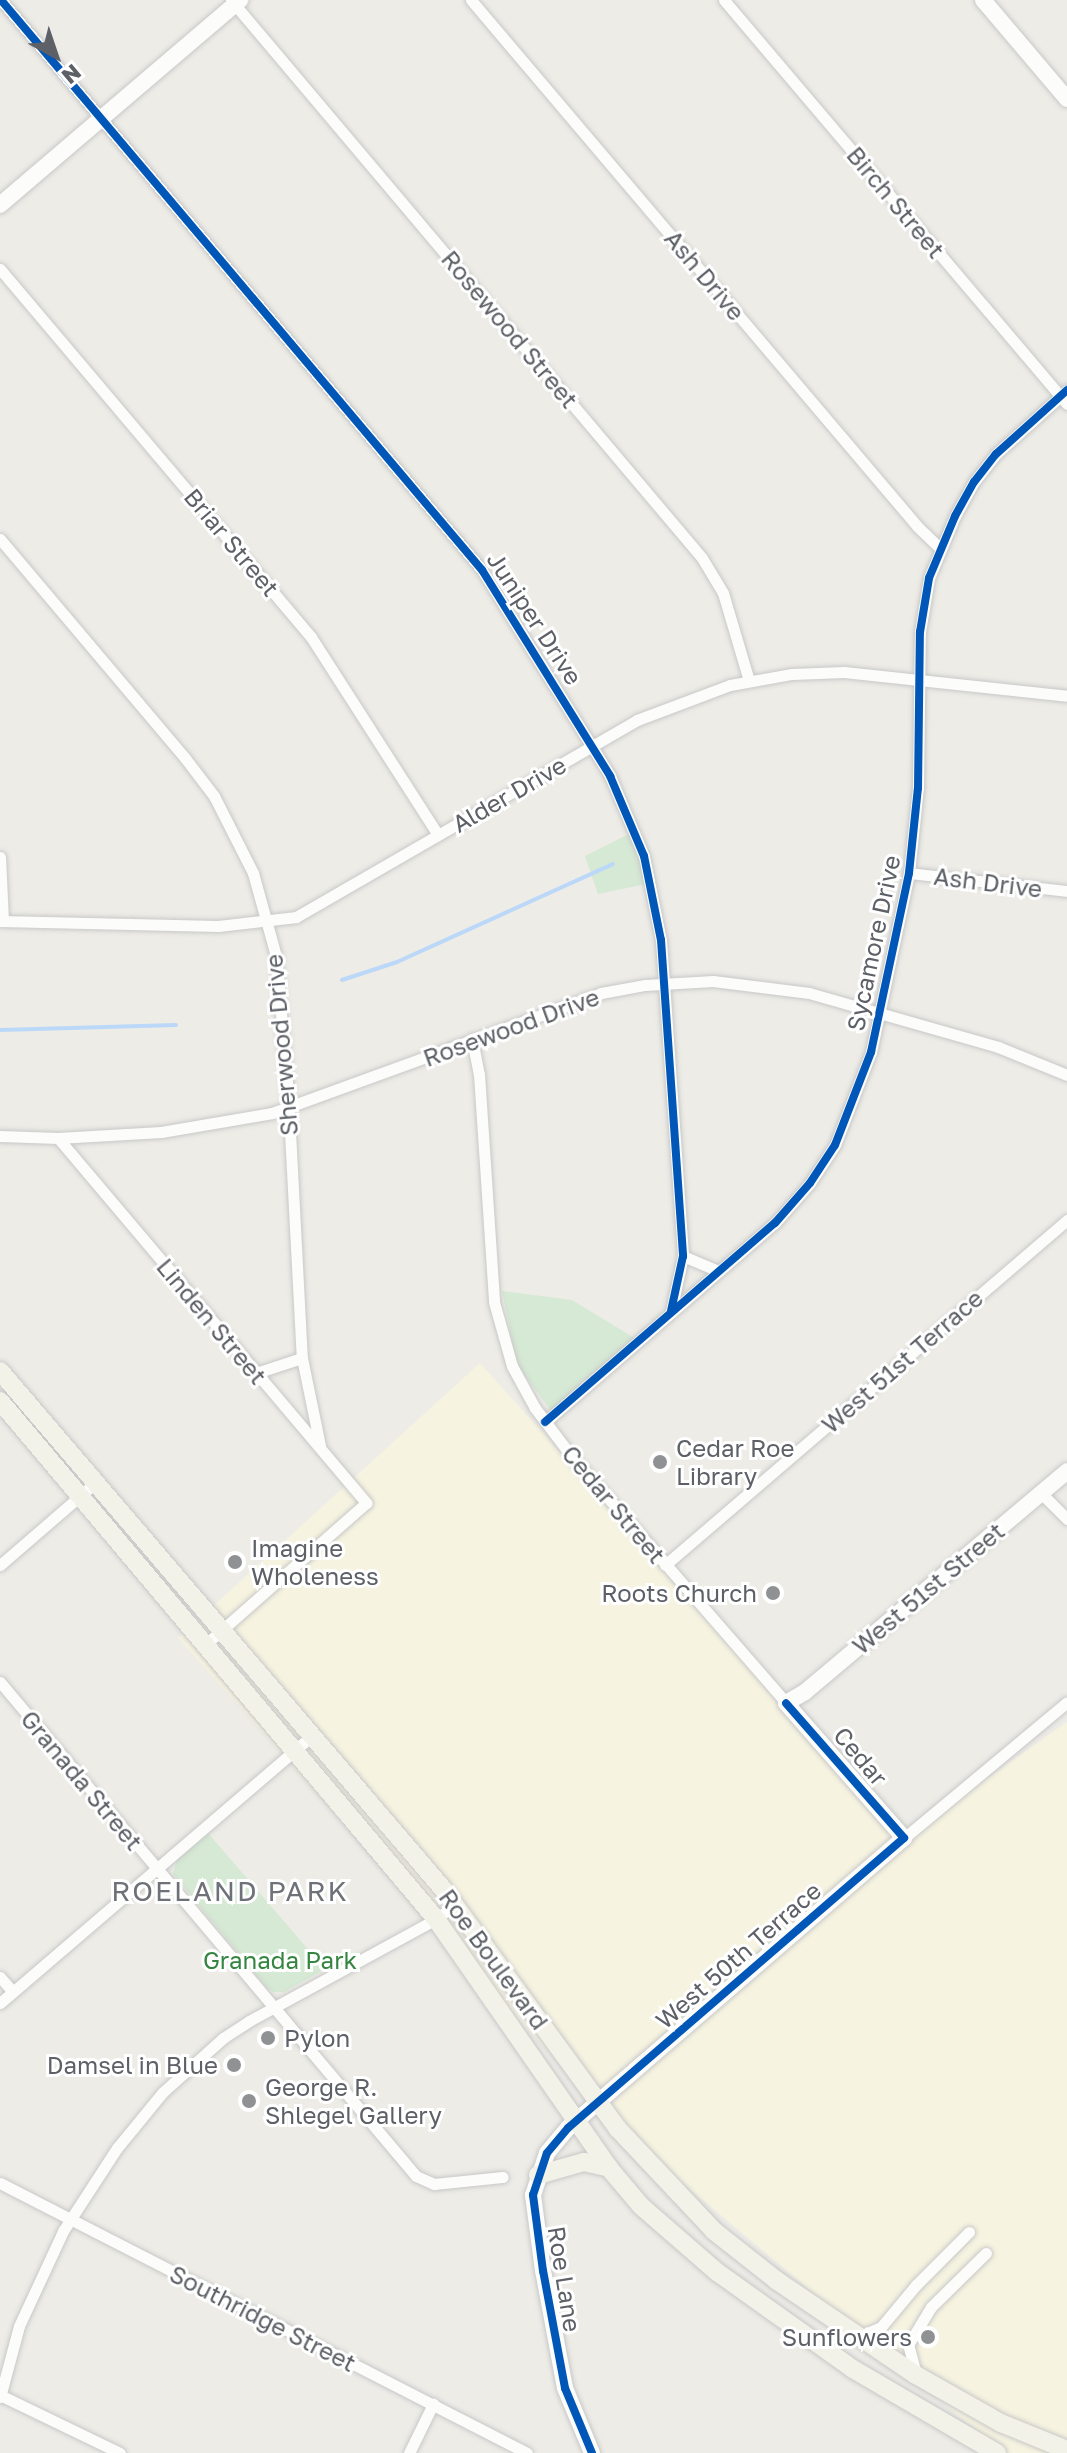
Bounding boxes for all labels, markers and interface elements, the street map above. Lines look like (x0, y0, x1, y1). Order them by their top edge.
north arrow (16, 16, 96, 96)
text: N (57, 59, 87, 90)
street label: Birch Street (841, 140, 951, 264)
street label: Ash Drive (659, 224, 751, 326)
street label: Rosewood Street (436, 244, 584, 414)
street label: Briar Street (179, 482, 285, 602)
street label: Juniper Drive (481, 546, 589, 690)
street label: Alder Drive (447, 750, 571, 838)
street label: Sycamore Drive (840, 853, 906, 1033)
street label: Ash Drive (932, 861, 1044, 903)
street label: Sherwood Drive (259, 953, 303, 1137)
street label: Rosewood Drive (419, 982, 603, 1072)
street label: Linden Street (151, 1252, 273, 1390)
street label: West 51st Terrace (816, 1283, 988, 1439)
place label: Cedar Roe Library (676, 1434, 794, 1490)
street label: Cedar Street (556, 1439, 672, 1569)
marker: Cedar Roe Library (651, 1453, 669, 1471)
street label: West 51st Street (846, 1516, 1010, 1660)
place label: Imagine Wholeness (251, 1534, 379, 1590)
marker: Imagine Wholeness (226, 1553, 244, 1571)
place label: Roots Church (601, 1579, 757, 1607)
marker: Roots Church (764, 1584, 782, 1602)
street label: Granada Street (15, 1704, 149, 1856)
street label: Cedar (828, 1721, 894, 1791)
district label: ROELAND PARK (111, 1874, 349, 1908)
street label: West 50th Terrace (650, 1876, 826, 2034)
street label: Roe Boulevard (433, 1883, 555, 2035)
park label: Granada Park (203, 1946, 357, 1974)
place label: Pylon (284, 2024, 350, 2052)
marker: Pylon (259, 2029, 277, 2047)
place label: Damsel in Blue (47, 2051, 218, 2079)
marker: Damsel in Blue (225, 2056, 243, 2074)
place label: George R. Shlegel Gallery (265, 2073, 442, 2129)
marker: George R. Shlegel Gallery (240, 2092, 258, 2110)
street label: Roe Lane (542, 2224, 588, 2334)
street label: Southridge Street (165, 2259, 361, 2377)
place label: Sunflowers (782, 2323, 912, 2351)
marker: Sunflowers (919, 2328, 937, 2346)

